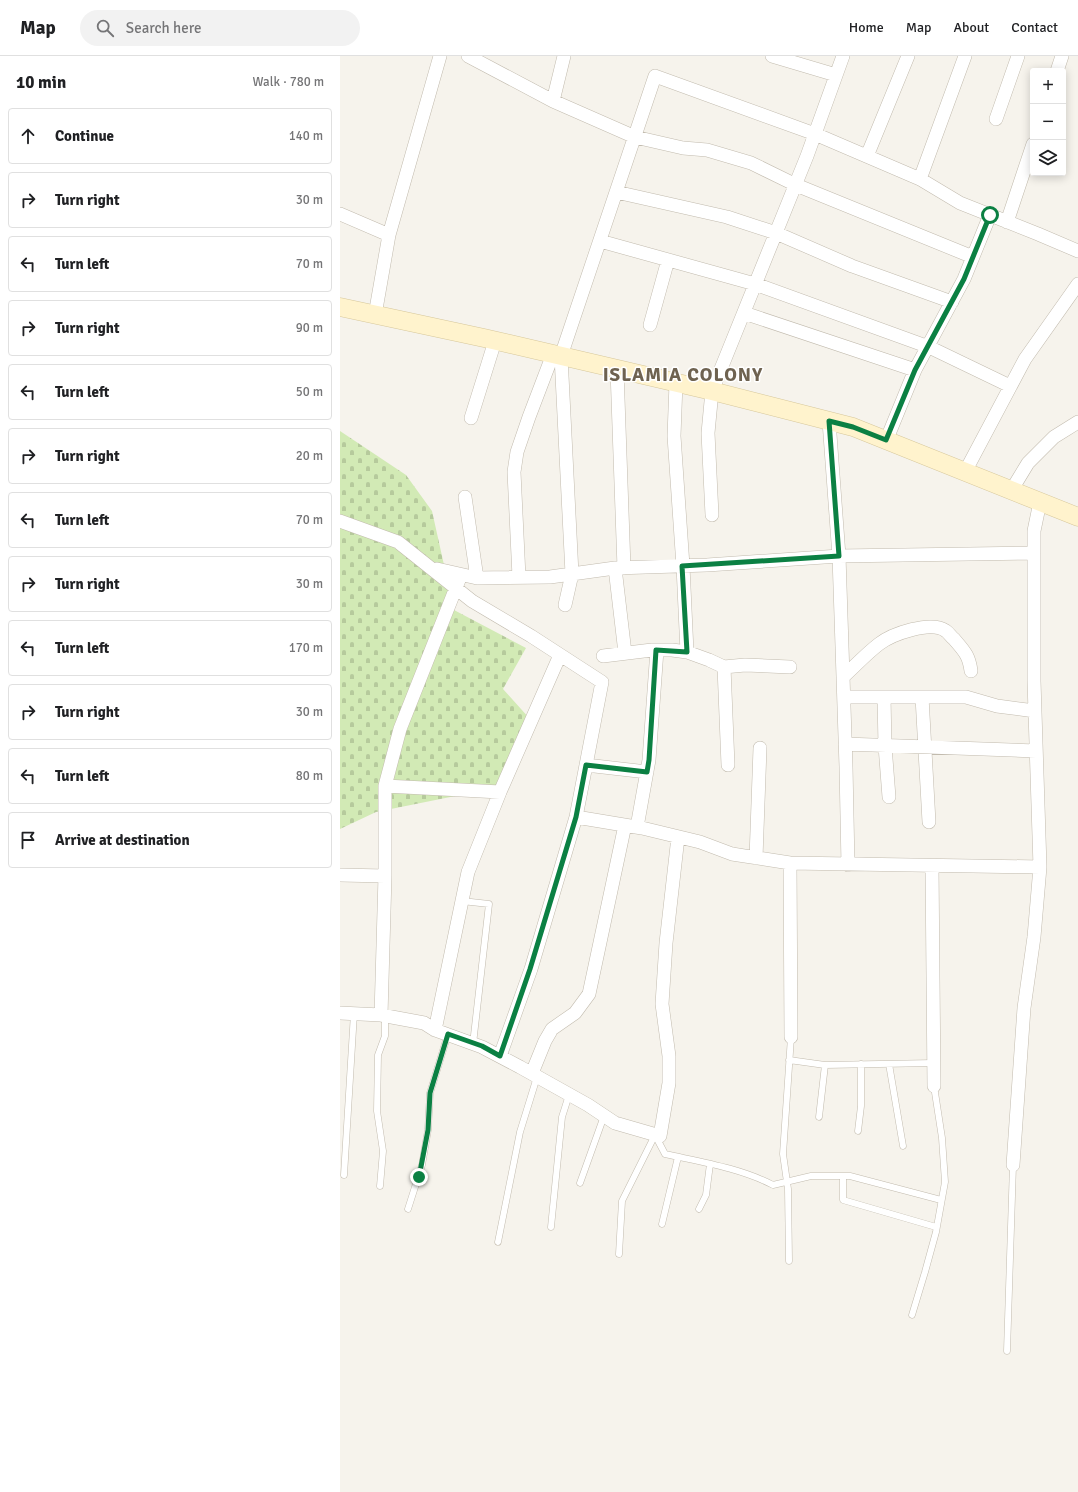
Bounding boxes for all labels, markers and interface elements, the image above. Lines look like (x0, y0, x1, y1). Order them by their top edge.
search box (80, 10, 360, 46)
text: Map (20, 16, 56, 40)
icon: search (94, 17, 116, 39)
text: Search here (126, 19, 201, 37)
text: Home (849, 19, 884, 36)
text: Map (906, 19, 931, 36)
text: About (953, 19, 989, 36)
text: Contact (1011, 19, 1058, 36)
map controls (1030, 68, 1066, 176)
button: + (1030, 68, 1066, 104)
text: 10 min (16, 72, 66, 93)
text: Walk · 780 m (253, 74, 324, 90)
button: − (1030, 104, 1066, 140)
icon: ahead (17, 125, 39, 147)
text: Continue (55, 127, 114, 145)
text: 140 m (289, 128, 323, 144)
button: layers (1030, 140, 1066, 176)
icon: right (17, 189, 39, 211)
text: Turn right (55, 191, 120, 209)
text: 30 m (296, 192, 323, 208)
route start (981, 206, 999, 224)
icon: left (17, 253, 39, 275)
text: Turn left (55, 255, 109, 273)
text: 70 m (296, 256, 323, 272)
icon: right (17, 317, 39, 339)
text: Turn right (55, 319, 120, 337)
text: 90 m (296, 320, 323, 336)
district label: ISLAMIA COLONY (603, 363, 763, 387)
icon: left (17, 381, 39, 403)
text: Turn left (55, 383, 109, 401)
text: 50 m (296, 384, 323, 400)
icon: right (17, 445, 39, 467)
text: Turn right (55, 447, 120, 465)
text: 20 m (296, 448, 323, 464)
icon: left (17, 509, 39, 531)
text: Turn left (55, 511, 109, 529)
text: 70 m (296, 512, 323, 528)
icon: right (17, 573, 39, 595)
text: Turn right (55, 575, 120, 593)
text: 30 m (296, 576, 323, 592)
icon: left (17, 637, 39, 659)
text: Turn left (55, 639, 109, 657)
text: 170 m (289, 640, 323, 656)
icon: right (17, 701, 39, 723)
text: Turn right (55, 703, 120, 721)
text: 30 m (296, 704, 323, 720)
icon: left (17, 765, 39, 787)
text: Turn left (55, 767, 109, 785)
text: 80 m (296, 768, 323, 784)
icon: arrive (17, 829, 39, 851)
text: Arrive at destination (55, 831, 190, 849)
route end (410, 1168, 428, 1186)

